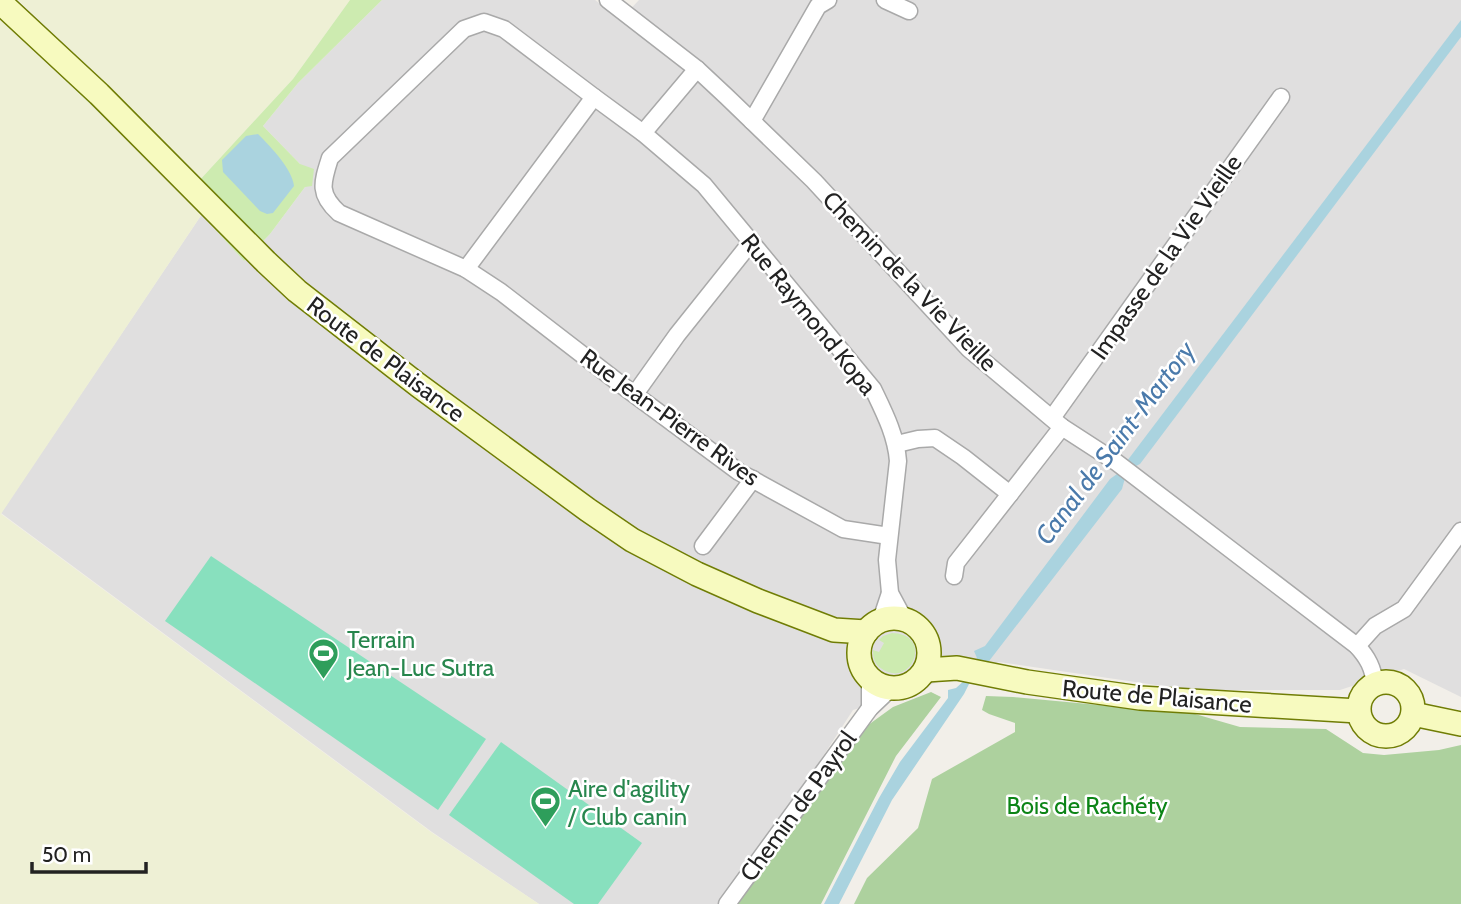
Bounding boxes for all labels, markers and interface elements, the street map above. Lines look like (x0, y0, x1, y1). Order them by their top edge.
street label: Impasse de la Vie Vieille (1084, 149, 1248, 365)
street label: Chemin de la Vie Vieille (817, 185, 1003, 377)
street label: Rue Raymond Kopa (735, 227, 883, 401)
street label: Route de Plaisance (301, 290, 471, 428)
water label: Canal de Saint-Martory (1028, 334, 1202, 551)
street label: Rue Jean-Pierre Rives (575, 342, 765, 492)
place label: Terrain Jean-Luc Sutra (346, 625, 495, 682)
sports icon: Terrain Jean-Luc Sutra (307, 636, 341, 680)
street label: Route de Plaisance (1061, 673, 1253, 719)
street label: Chemin de Payrol (734, 725, 862, 887)
place label: Aire d'agility / Club canin (567, 774, 690, 831)
sports icon: Aire d'agility / Club canin (528, 785, 562, 829)
park label: Bois de Rachéty (1006, 791, 1168, 820)
scale bar (32, 830, 145, 874)
text: 50 m (42, 842, 91, 867)

